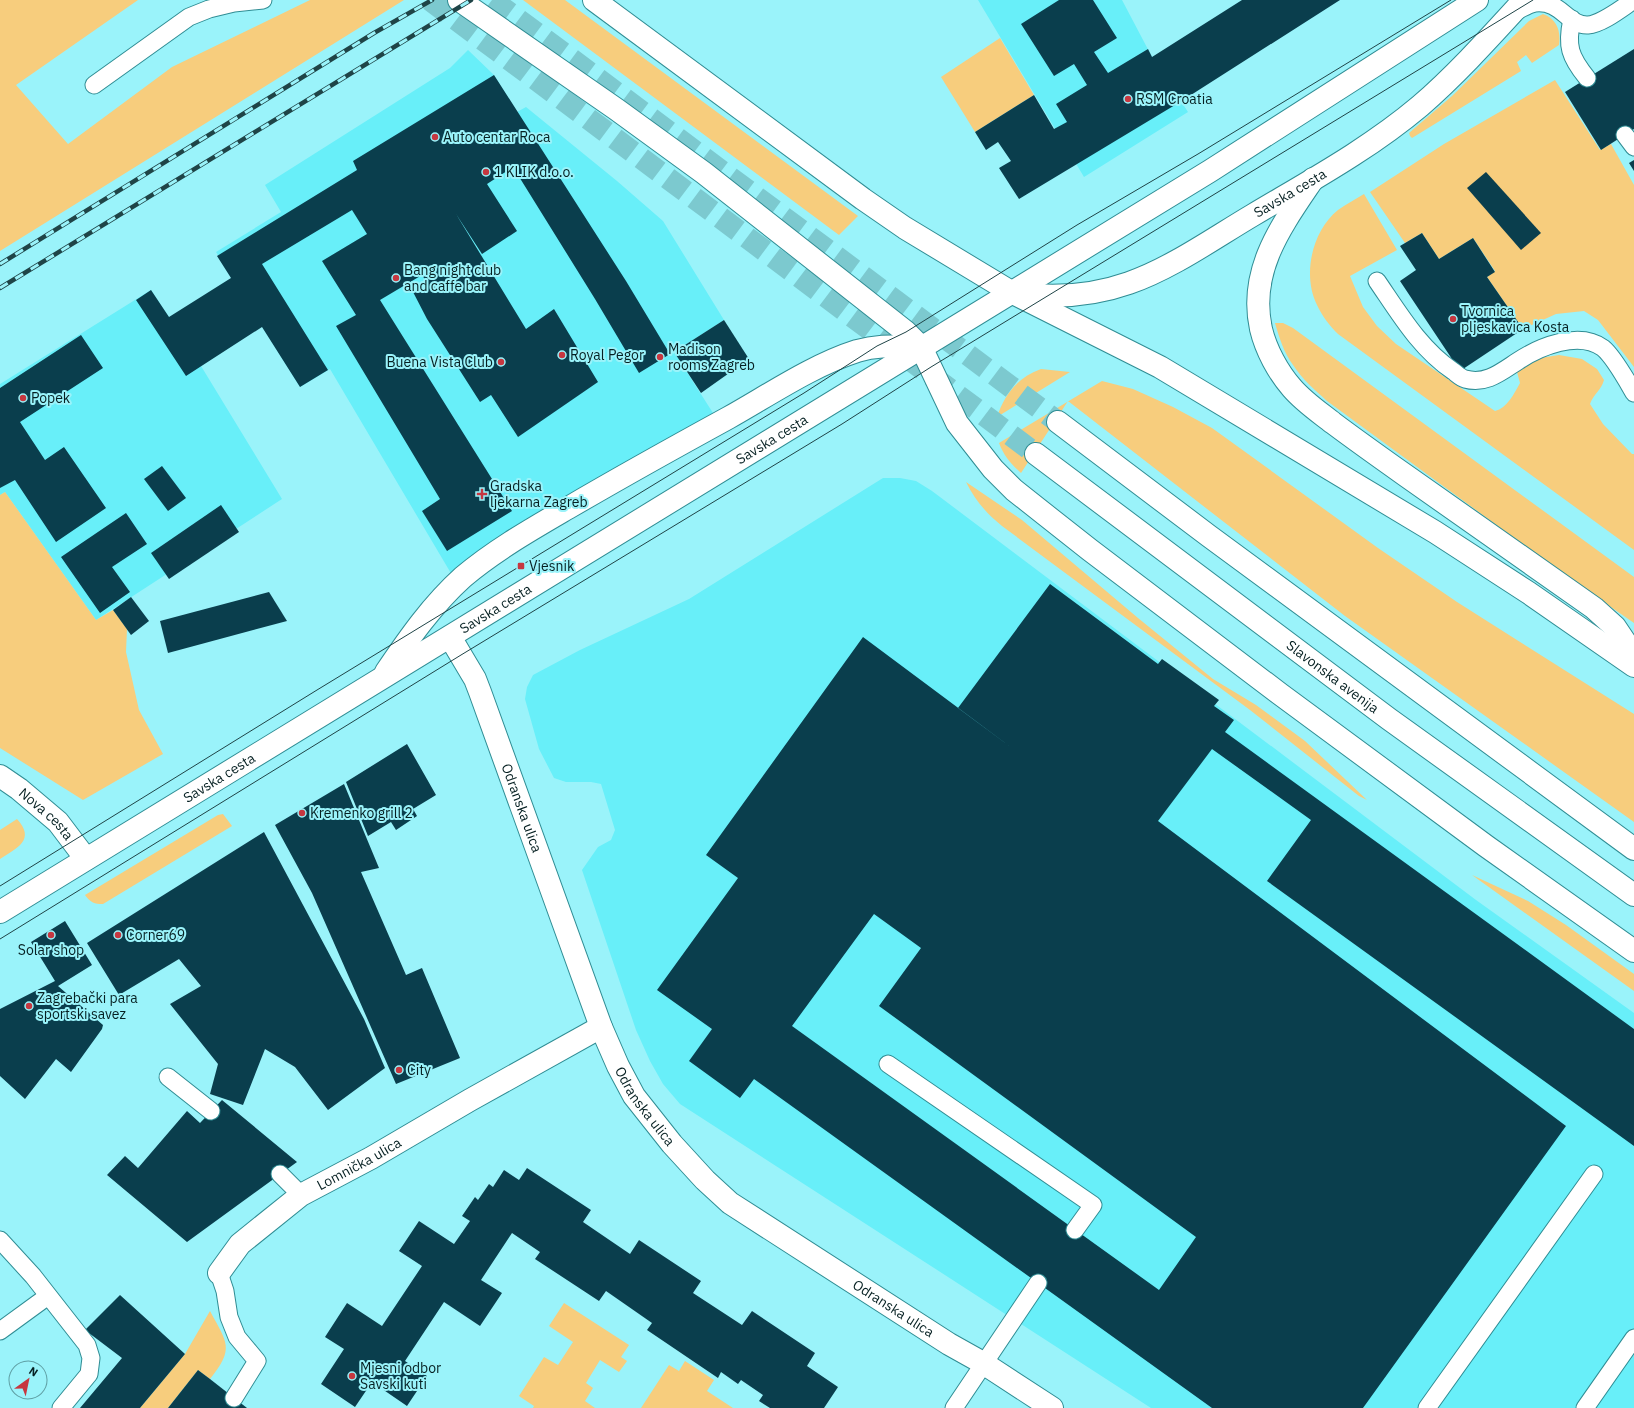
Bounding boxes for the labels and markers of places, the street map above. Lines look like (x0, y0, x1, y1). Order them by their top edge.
place label: RSM Croatia (1136, 90, 1213, 108)
marker: RSM Croatia (1123, 94, 1133, 104)
place label: Auto centar Roca (443, 128, 551, 146)
marker: Auto centar Roca (430, 132, 440, 142)
place label: 1 KLIK d.o.o. (494, 163, 574, 181)
marker: 1 KLIK d.o.o. (481, 167, 491, 177)
place label: Bang night club and caffe bar (404, 261, 501, 295)
marker: Bang night club and caffe bar (391, 273, 401, 283)
place label: Tvornica pljeskavica Kosta (1461, 302, 1570, 336)
marker: Tvornica pljeskavica Kosta (1448, 314, 1458, 324)
place label: Madison rooms Zagreb (668, 340, 755, 374)
place label: Royal Pegor (570, 346, 644, 364)
marker: Royal Pegor (557, 350, 567, 360)
marker: Madison rooms Zagreb (655, 352, 665, 362)
place label: Buena Vista Club (386, 353, 493, 371)
marker: Buena Vista Club (496, 357, 506, 367)
place label: Popek (31, 389, 71, 407)
marker: Popek (18, 393, 28, 403)
place label: Gradska ljekarna Zagreb (490, 477, 588, 511)
marker: Gradska ljekarna Zagreb (477, 489, 487, 499)
place label: Vjesnik (529, 557, 575, 575)
marker: Vjesnik (516, 561, 526, 571)
place label: Kremenko grill 2 (310, 804, 413, 822)
marker: Kremenko grill 2 (297, 808, 307, 818)
place label: Corner69 (126, 926, 185, 944)
marker: Solar shop (46, 930, 56, 940)
marker: Corner69 (113, 930, 123, 940)
place label: Solar shop (18, 941, 84, 959)
place label: Zagrebački para sportski savez (37, 989, 138, 1023)
marker: Zagrebački para sportski savez (24, 1001, 34, 1011)
place label: City (407, 1061, 431, 1079)
marker: City (394, 1065, 404, 1075)
place label: Mjesni odbor Savski kuti (360, 1359, 441, 1393)
marker: Mjesni odbor Savski kuti (347, 1371, 357, 1381)

